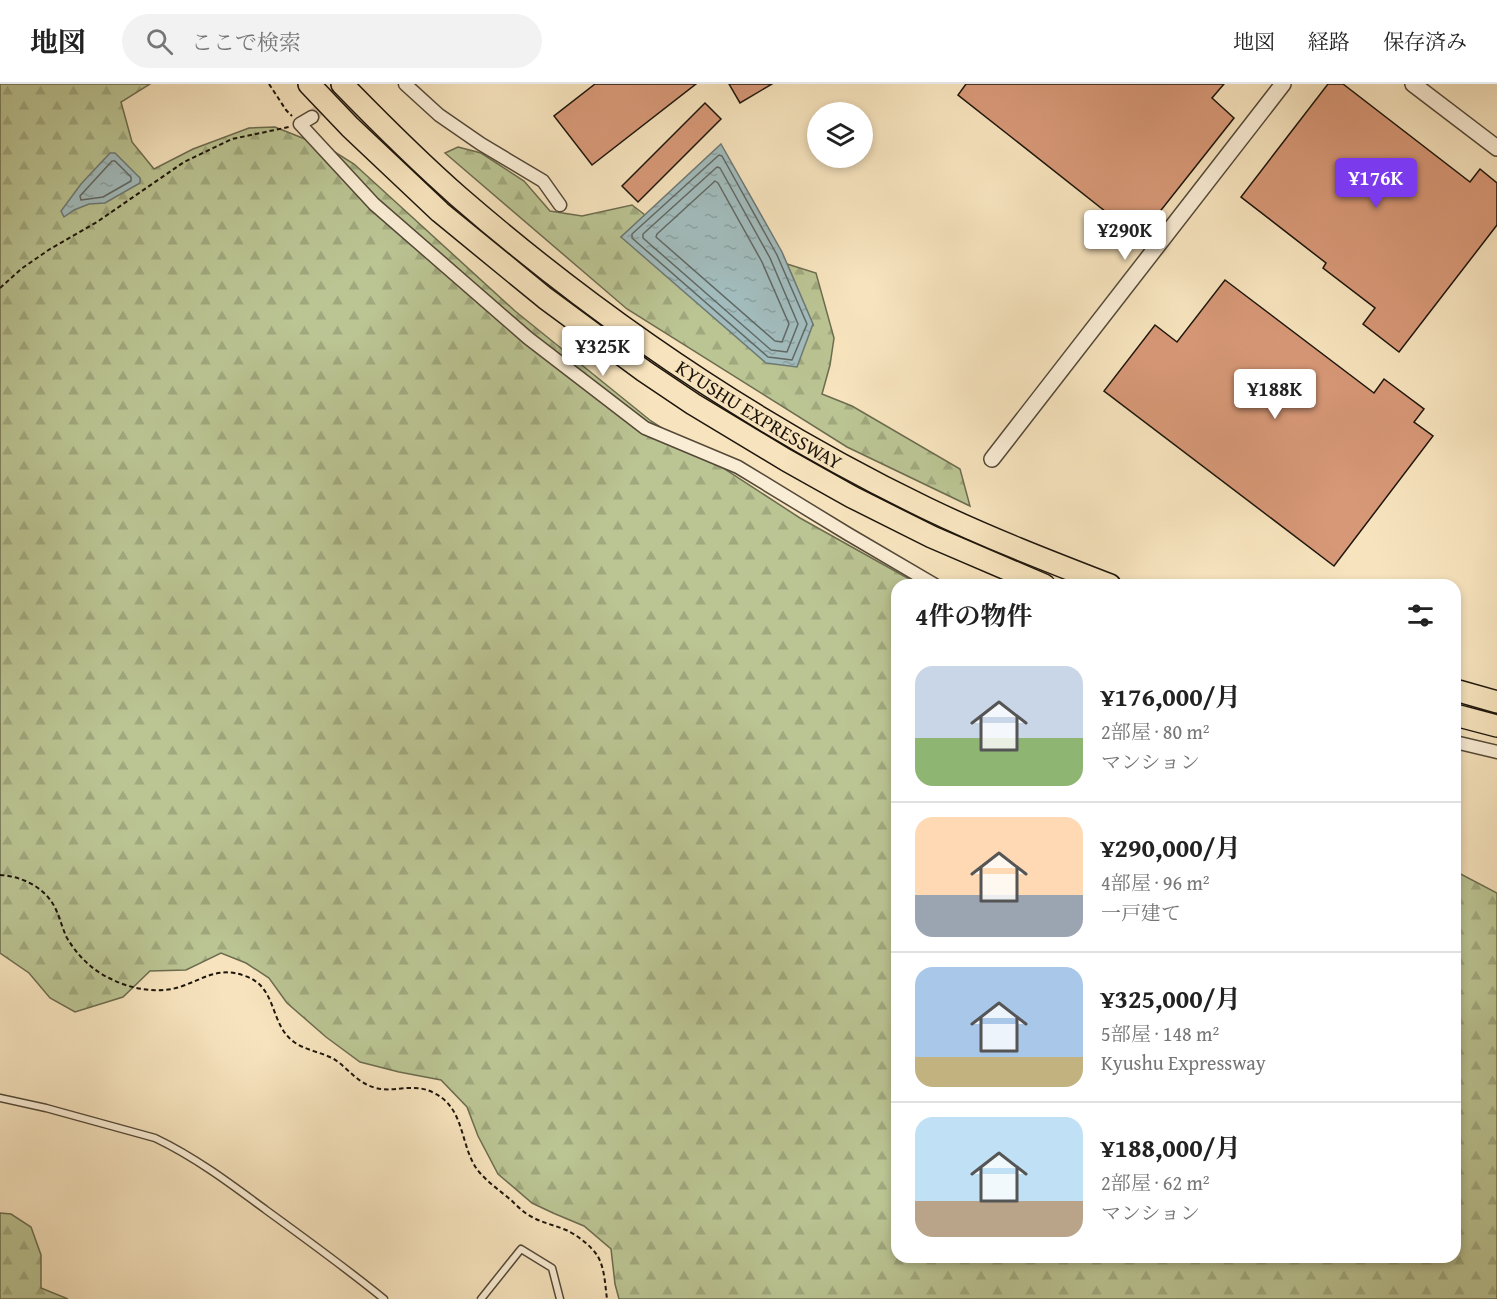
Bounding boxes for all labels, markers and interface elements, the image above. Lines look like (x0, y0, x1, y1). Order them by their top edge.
search box (122, 14, 542, 68)
text: 地図 (30, 21, 86, 62)
icon: search (143, 25, 176, 58)
text: ここで検索 (191, 26, 301, 58)
text: 地図 (1233, 26, 1275, 57)
text: 経路 (1308, 26, 1350, 57)
text: 保存済み (1383, 26, 1467, 57)
map controls (807, 102, 873, 168)
button: layers (807, 102, 873, 168)
pin: ¥176K (1334, 158, 1418, 209)
text: ¥176K (1349, 163, 1403, 192)
pin: ¥290K (1083, 210, 1167, 261)
text: ¥290K (1098, 215, 1152, 244)
pin: ¥325K (561, 326, 645, 377)
text: ¥325K (576, 331, 630, 360)
street label: KYUSHU EXPRESSWAY (670, 353, 848, 476)
pin: ¥188K (1233, 369, 1317, 420)
text: ¥188K (1248, 374, 1302, 403)
text: 4件の物件 (915, 596, 1032, 635)
icon: filters (1404, 599, 1437, 632)
text: ¥176,000/月 (1101, 677, 1241, 716)
icon: home (963, 690, 1035, 762)
text: 2部屋 · 80 m² (1101, 717, 1210, 746)
text: マンション (1101, 747, 1200, 776)
text: ¥290,000/月 (1101, 828, 1241, 867)
icon: home (963, 841, 1035, 913)
text: 4部屋 · 96 m² (1101, 868, 1210, 897)
text: 一戸建て (1101, 898, 1181, 927)
text: ¥325,000/月 (1101, 979, 1241, 1018)
icon: home (963, 991, 1035, 1063)
text: 5部屋 · 148 m² (1101, 1019, 1219, 1048)
text: Kyushu Expressway (1101, 1048, 1266, 1077)
text: ¥188,000/月 (1101, 1128, 1241, 1167)
icon: home (963, 1141, 1035, 1213)
text: 2部屋 · 62 m² (1101, 1168, 1210, 1197)
text: マンション (1101, 1198, 1200, 1227)

